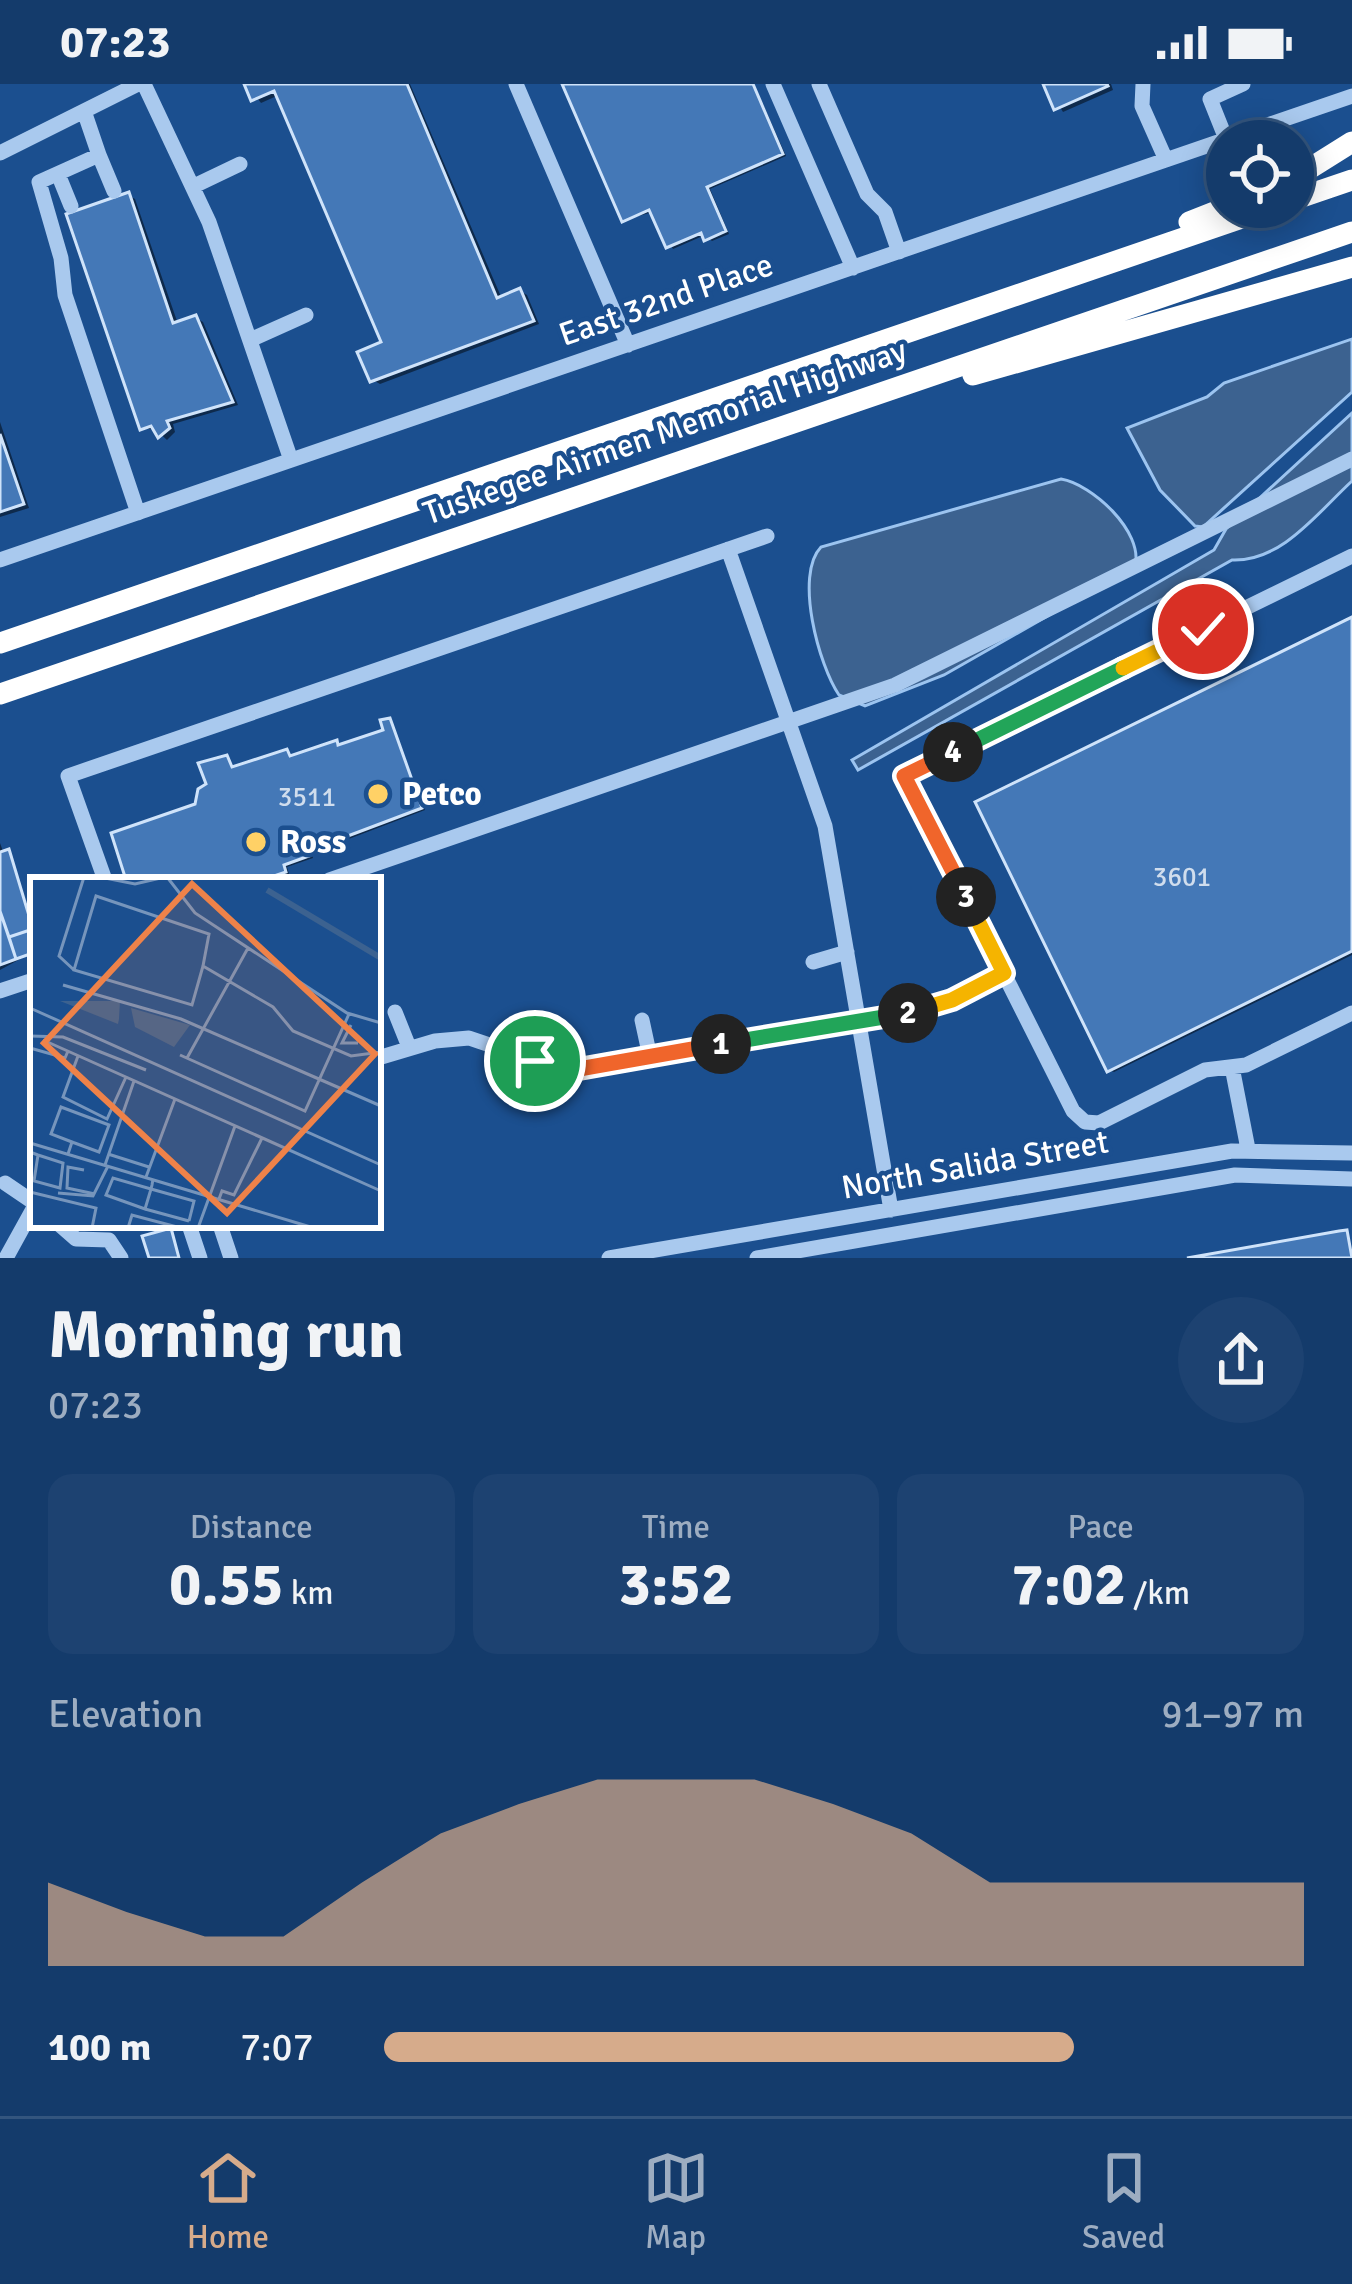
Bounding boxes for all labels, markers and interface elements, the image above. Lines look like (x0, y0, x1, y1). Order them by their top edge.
text: 07:23 (60, 15, 170, 70)
map controls (1206, 120, 1314, 228)
button: locate (1206, 120, 1314, 228)
street label: East 32nd Place (554, 244, 778, 356)
street label: Tuskegee Airmen Memorial Highway (418, 330, 913, 534)
pin (1152, 578, 1254, 680)
icon: check (1170, 596, 1236, 662)
pin: 4 (923, 722, 983, 782)
text: 4 (944, 731, 962, 772)
place label: Petco (402, 774, 482, 815)
house number: 3511 (278, 781, 336, 814)
marker: Petco (365, 781, 391, 807)
place label: Ross (280, 822, 346, 863)
marker: Ross (243, 829, 269, 855)
house number: 3601 (1153, 861, 1211, 894)
pin: 3 (936, 867, 996, 927)
text: 3 (957, 876, 975, 917)
inset map (30, 877, 381, 1228)
pin: 2 (878, 983, 938, 1043)
text: 2 (899, 992, 917, 1033)
pin (484, 1010, 586, 1112)
pin: 1 (691, 1014, 751, 1074)
text: 1 (712, 1023, 730, 1064)
icon: arrive (502, 1028, 568, 1094)
street label: North Salida Street (838, 1121, 1112, 1209)
text: Morning run (48, 1295, 404, 1376)
button: share (1178, 1297, 1304, 1423)
text: 07:23 (48, 1381, 143, 1429)
text: Distance (190, 1507, 313, 1548)
text: Time (642, 1507, 710, 1548)
text: Pace (1067, 1507, 1134, 1548)
text: 0.55 (169, 1548, 283, 1622)
text: 3:52 (619, 1548, 733, 1622)
text: 7:02 (1011, 1548, 1126, 1622)
text: km (283, 1573, 334, 1614)
text: /km (1126, 1573, 1190, 1614)
text: Elevation (48, 1690, 203, 1738)
text: 91–97 m (1161, 1690, 1304, 1738)
text: 100 m (48, 2023, 151, 2071)
text: 7:07 (240, 2023, 314, 2071)
tab: Home (187, 2145, 269, 2258)
tab: Map (643, 2145, 709, 2258)
tab: Saved (1082, 2145, 1165, 2258)

